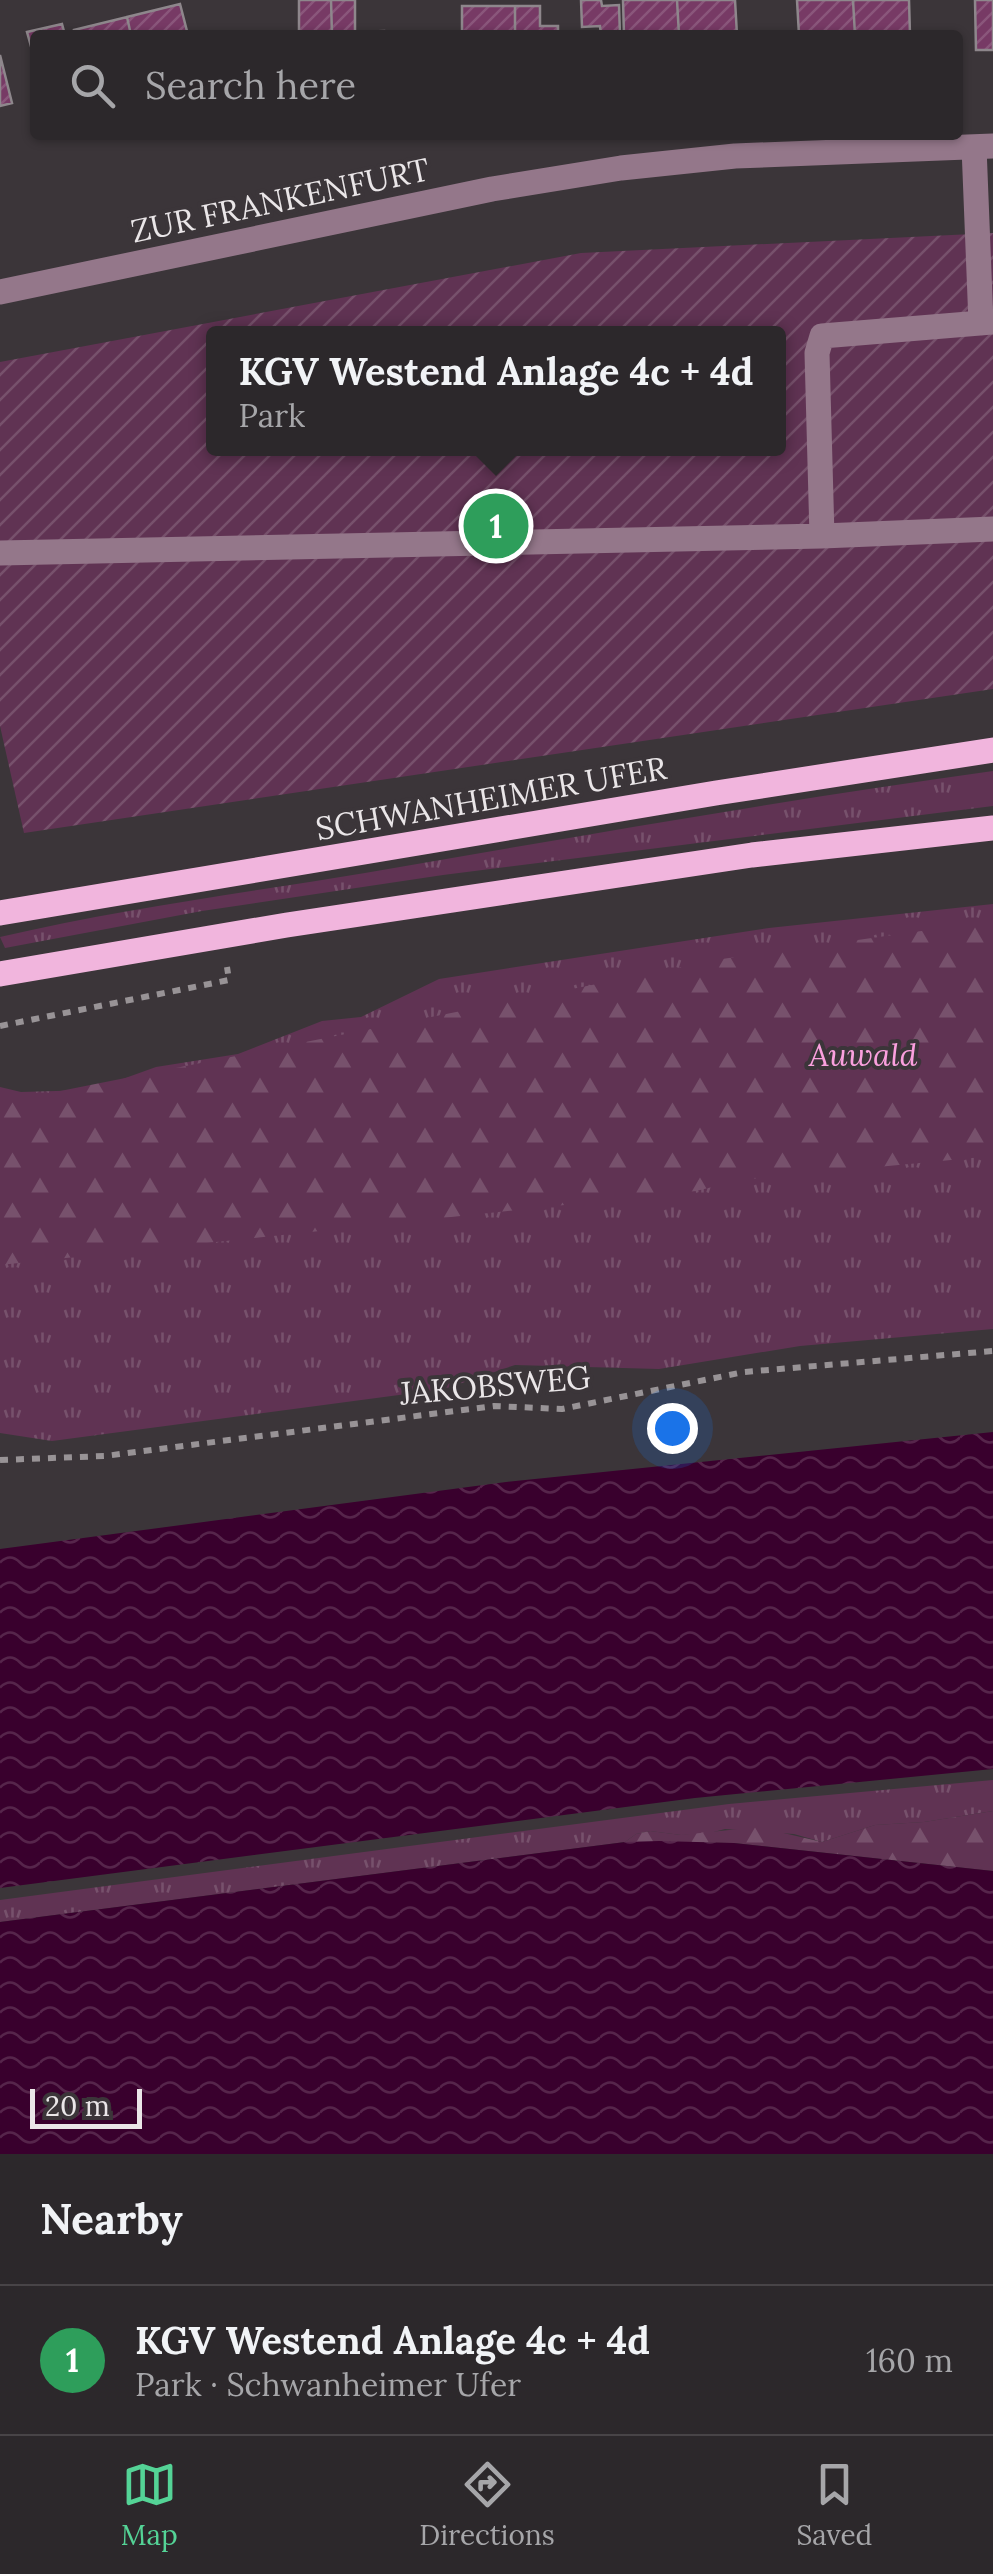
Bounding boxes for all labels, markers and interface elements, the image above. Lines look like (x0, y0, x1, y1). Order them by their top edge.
search box (30, 30, 963, 140)
icon: search (65, 58, 120, 113)
text: Search here (145, 61, 356, 109)
street label: ZUR FRANKENFURT (127, 148, 433, 252)
popup (206, 326, 786, 456)
text: KGV Westend Anlage 4c + 4d (238, 347, 754, 395)
text: Park (238, 395, 305, 436)
pin: 1 (464, 488, 528, 564)
street label: SCHWANHEIMER UFER (312, 747, 670, 849)
park label: Auwald (808, 1034, 918, 1075)
street label: JAKOBSWEG (397, 1356, 592, 1414)
your location (647, 1403, 698, 1454)
scale bar (30, 2084, 142, 2128)
text: 20 m (45, 2088, 110, 2124)
text: Nearby (40, 2192, 183, 2246)
text: KGV Westend Anlage 4c + 4d (135, 2316, 650, 2364)
text: 1 (66, 2340, 79, 2381)
text: 160 m (866, 2340, 953, 2381)
text: Park · Schwanheimer Ufer (135, 2364, 521, 2405)
tab: Map (121, 2457, 178, 2553)
tab: Directions (419, 2457, 555, 2553)
tab: Saved (796, 2457, 872, 2553)

